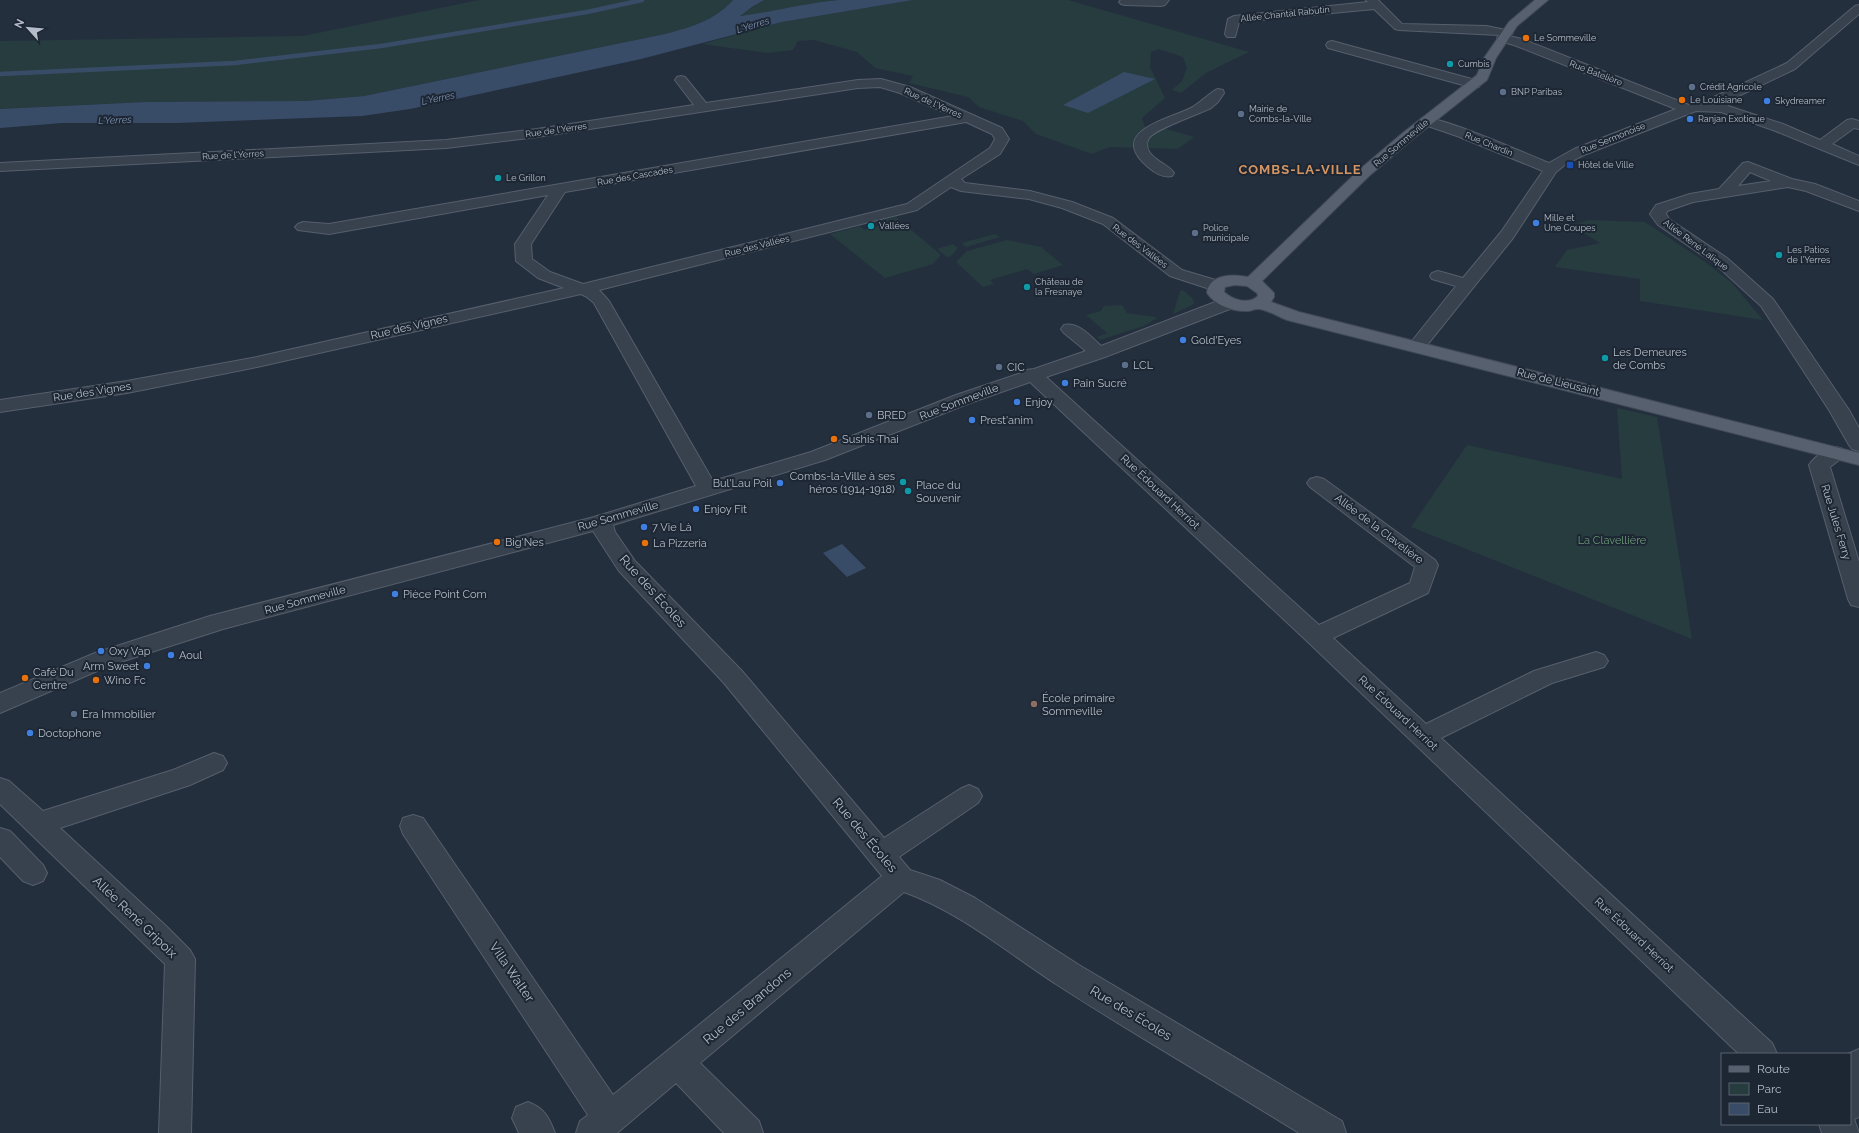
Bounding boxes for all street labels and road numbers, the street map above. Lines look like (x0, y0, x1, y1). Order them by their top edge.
street label: Allée Chantal Rabutin (1240, 4, 1330, 24)
street label: Rue Batelière (1568, 58, 1625, 88)
street label: Rue de l'Yerres (903, 86, 964, 120)
street label: Rue Sommeville (1372, 117, 1431, 169)
street label: Rue Sermonoise (1579, 120, 1647, 155)
street label: Rue de l'Yerres (525, 121, 588, 139)
street label: Rue Chardin (1464, 130, 1514, 158)
street label: Rue de l'Yerres (202, 148, 265, 162)
street label: Rue des Cascades (596, 164, 674, 188)
street label: Allée René Lalique (1662, 217, 1731, 273)
street label: Rue des Vallées (1111, 222, 1170, 270)
street label: Rue des Vallées (724, 233, 791, 259)
street label: Rue des Vignes (369, 312, 449, 342)
street label: Rue de Lieusaint (1515, 365, 1601, 399)
street label: Rue des Vignes (52, 379, 132, 405)
street label: Rue Sommeville (918, 381, 1001, 423)
street label: Rue Édouard Herriot (1118, 451, 1203, 532)
street label: Rue Jules Ferry (1818, 483, 1854, 561)
street label: Allée de la Clavelière (1332, 491, 1426, 567)
street label: Rue Sommeville (576, 498, 660, 534)
street label: Rue des Écoles (617, 552, 689, 630)
street label: Rue Sommeville (263, 583, 347, 617)
street label: Rue Édouard Herriot (1356, 672, 1441, 753)
street label: Rue des Écoles (830, 795, 900, 875)
street label: Allée René Gripoix (90, 873, 180, 961)
street label: Rue Édouard Herriot (1592, 894, 1677, 975)
street label: Villa Walter (487, 939, 538, 1005)
street label: Rue des Brandons (700, 965, 794, 1047)
street label: Rue des Écoles (1088, 983, 1174, 1043)

